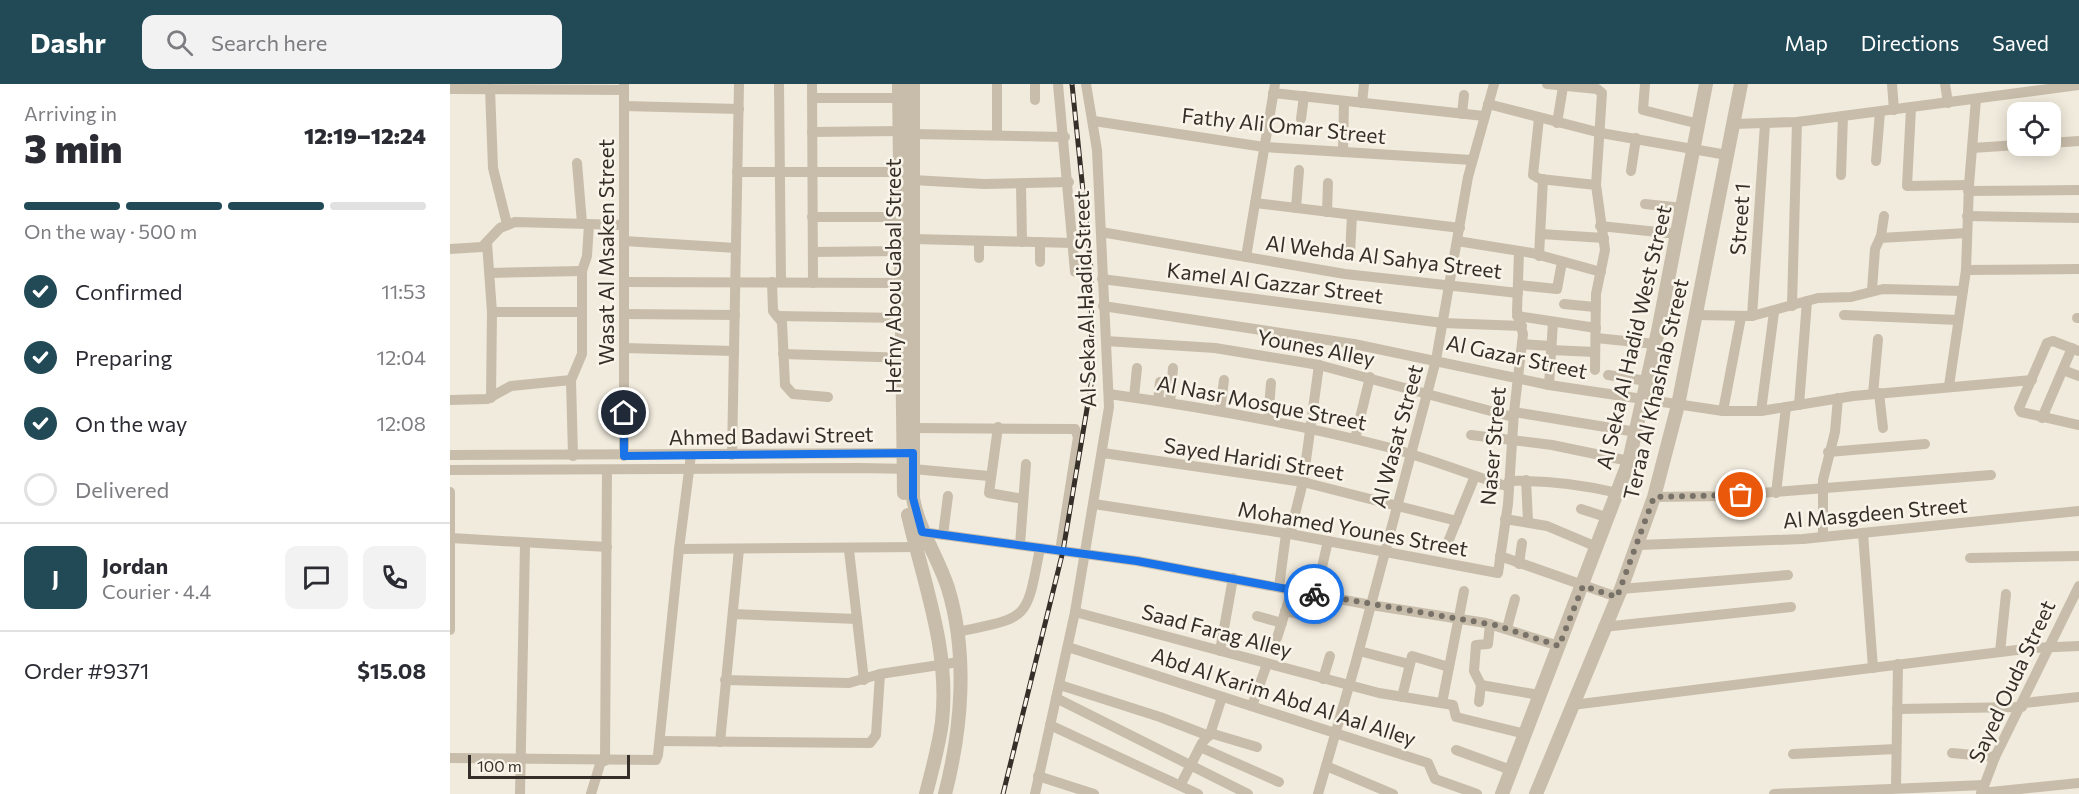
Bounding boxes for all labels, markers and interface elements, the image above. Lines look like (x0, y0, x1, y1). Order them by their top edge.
search box (142, 15, 562, 69)
text: Dashr (30, 25, 106, 59)
icon: search (163, 26, 196, 59)
text: Search here (211, 29, 327, 56)
text: Map (1785, 30, 1828, 55)
text: Directions (1861, 30, 1959, 55)
text: Saved (1992, 30, 2049, 55)
text: Arriving in (24, 101, 117, 125)
street label: Fathy Ali Omar Street (1181, 102, 1387, 148)
map controls (2007, 102, 2061, 156)
button: locate (2007, 102, 2061, 156)
text: 12:19–12:24 (304, 122, 426, 149)
text: 3 min (24, 123, 122, 171)
street label: Wasat Al Msaken Street (593, 139, 618, 365)
street label: Hefny Abou Gabal Street (880, 158, 905, 394)
street label: Street 1 (1724, 182, 1754, 256)
street label: Al Seka Al Hadid Street (1068, 190, 1100, 408)
street label: Al Seka Al Hadid West Street (1590, 202, 1676, 472)
text: On the way · 500 m (24, 219, 197, 243)
street label: Al Wehda Al Sahya Street (1264, 229, 1504, 283)
street label: Kamel Al Gazzar Street (1165, 256, 1385, 308)
icon: check (24, 275, 57, 308)
street label: Teraa Al Khashab Street (1617, 276, 1693, 502)
text: Confirmed (75, 278, 182, 305)
text: 11:53 (381, 279, 426, 303)
street label: Younes Alley (1255, 323, 1377, 371)
street label: Al Gazar Street (1444, 329, 1590, 383)
icon: check (24, 341, 57, 374)
text: Preparing (75, 344, 172, 371)
text: 12:04 (377, 345, 426, 369)
street label: Al Wasat Street (1365, 361, 1427, 511)
street label: Al Nasr Mosque Street (1155, 369, 1369, 435)
street label: Naser Street (1474, 386, 1510, 506)
pin (598, 387, 649, 438)
icon: home (607, 396, 640, 429)
icon: check (24, 407, 57, 440)
text: On the way (75, 410, 187, 437)
text: 12:08 (376, 411, 426, 435)
street label: Ahmed Badawi Street (668, 421, 874, 449)
street label: Sayed Haridi Street (1162, 431, 1346, 485)
pin (1715, 469, 1766, 520)
text: Delivered (75, 476, 169, 503)
icon: bag (1724, 478, 1757, 511)
street label: Al Masgdeen Street (1782, 491, 1968, 533)
street label: Mohamed Younes Street (1236, 495, 1470, 561)
button: chat (285, 546, 348, 609)
button: phone (363, 546, 426, 609)
text: Jordan (102, 552, 168, 579)
text: J (52, 564, 59, 591)
courier (1284, 564, 1344, 624)
icon: bike (1298, 578, 1331, 611)
text: Courier · 4.4 (102, 579, 211, 603)
street label: Sayed Ouda Street (1962, 596, 2060, 766)
street label: Saad Farag Alley (1139, 598, 1295, 662)
street label: Abd Al Karim Abd Al Aal Alley (1149, 641, 1419, 751)
text: Order #9371 (24, 657, 150, 684)
text: $15.08 (357, 657, 426, 684)
scale bar (468, 752, 630, 780)
text: 100 m (477, 756, 522, 775)

